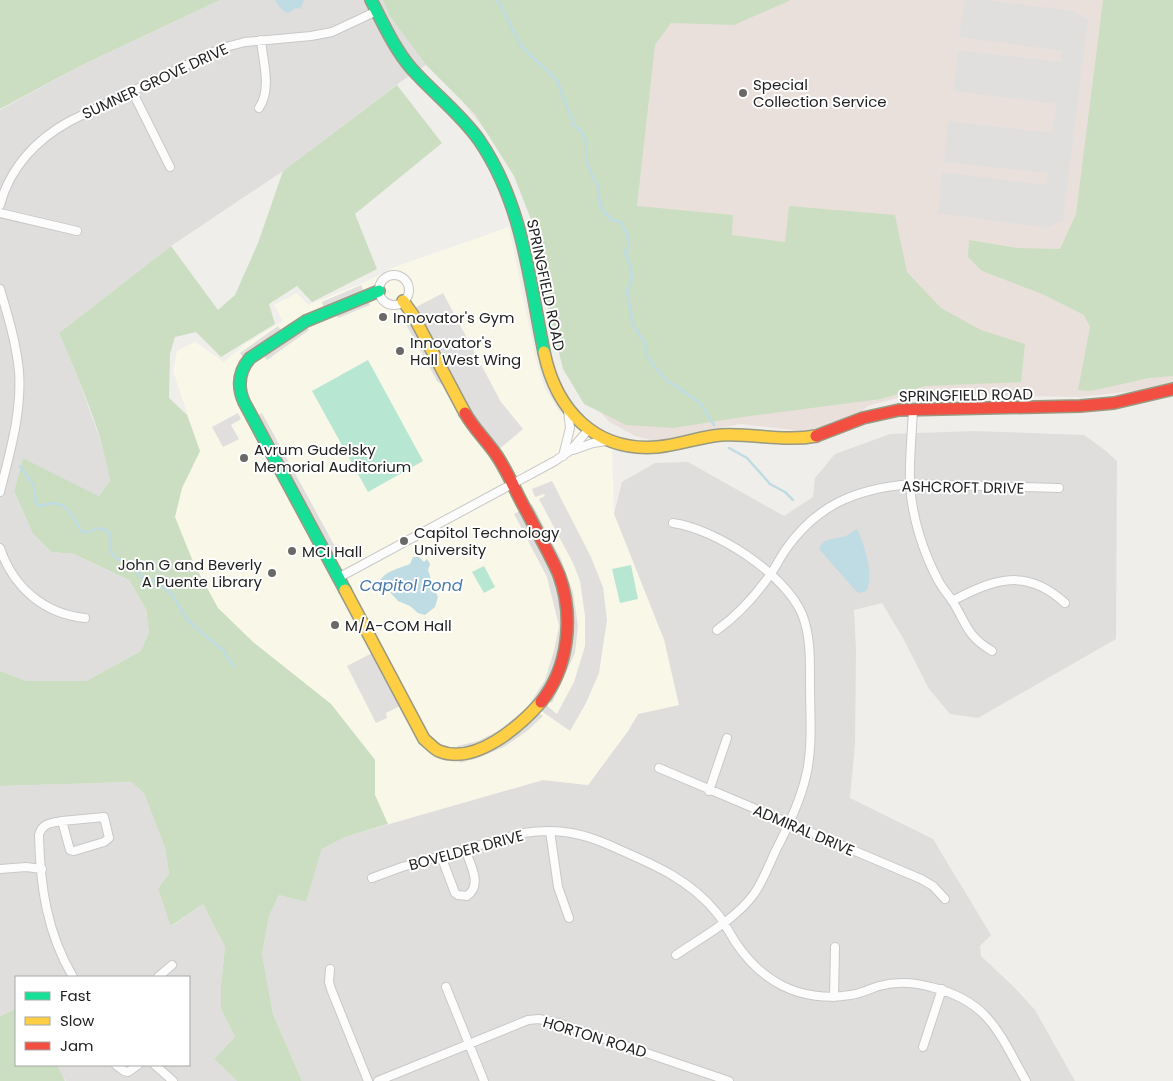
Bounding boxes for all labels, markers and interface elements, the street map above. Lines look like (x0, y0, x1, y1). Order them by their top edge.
street label: SUMNER GROVE DRIVE (79, 38, 231, 124)
place label: Special Collection Service (753, 74, 887, 112)
marker: Special Collection Service (737, 87, 749, 99)
street label: SPRINGFIELD ROAD (522, 217, 570, 353)
place label: Innovator's Gym (393, 307, 515, 328)
marker: Innovator's Gym (377, 311, 389, 323)
place label: Innovator's Hall West Wing (410, 332, 521, 370)
marker: Innovator's Hall West Wing (394, 345, 406, 357)
street label: SPRINGFIELD ROAD (899, 383, 1033, 407)
place label: Avrum Gudelsky Memorial Auditorium (254, 439, 411, 477)
marker: Avrum Gudelsky Memorial Auditorium (238, 452, 250, 464)
street label: ASHCROFT DRIVE (901, 475, 1025, 499)
place label: Capitol Technology University (414, 522, 560, 560)
marker: Capitol Technology University (398, 535, 410, 547)
place label: MCI Hall (302, 541, 362, 562)
marker: MCI Hall (286, 545, 298, 557)
place label: John G and Beverly A Puente Library (118, 554, 263, 592)
marker: John G and Beverly A Puente Library (266, 567, 278, 579)
water label: Capitol Pond (359, 574, 463, 597)
place label: M/A-COM Hall (345, 615, 452, 636)
marker: M/A-COM Hall (329, 619, 341, 631)
street label: ADMIRAL DRIVE (750, 799, 858, 861)
street label: BOVELDER DRIVE (406, 825, 526, 875)
legend (15, 976, 190, 1066)
text: Fast (60, 985, 91, 1006)
text: Slow (60, 1010, 95, 1031)
street label: HORTON ROAD (541, 1011, 649, 1063)
text: Jam (60, 1035, 94, 1056)

